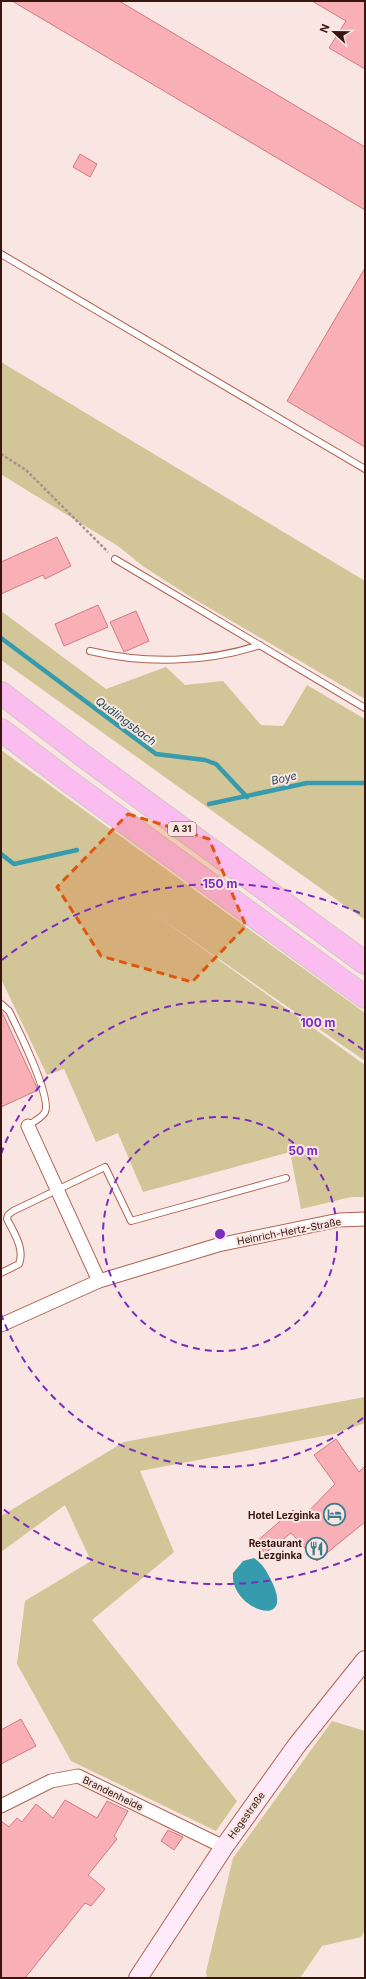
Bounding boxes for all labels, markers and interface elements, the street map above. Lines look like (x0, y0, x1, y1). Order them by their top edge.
north arrow (314, 12, 354, 52)
text: N (317, 22, 333, 35)
water label: Quälingsbach (93, 694, 159, 749)
water label: Boye (270, 768, 298, 788)
road number: A 31 (168, 822, 196, 836)
text: 150 m (203, 876, 237, 891)
text: 100 m (300, 1015, 336, 1030)
text: 50 m (288, 1143, 318, 1158)
street label: Heinrich-Hertz-Straße (236, 1215, 342, 1247)
centre of rings (213, 1227, 227, 1241)
hotel icon: Hotel Lezginka (322, 1502, 348, 1528)
place label: Hotel Lezginka (248, 1509, 320, 1522)
restaurant icon: Restaurant Lezginka (304, 1536, 330, 1562)
place label: Restaurant Lezginka (249, 1537, 302, 1562)
street label: Brandenheide (81, 1773, 145, 1813)
street label: Hegestraße (225, 1789, 267, 1841)

